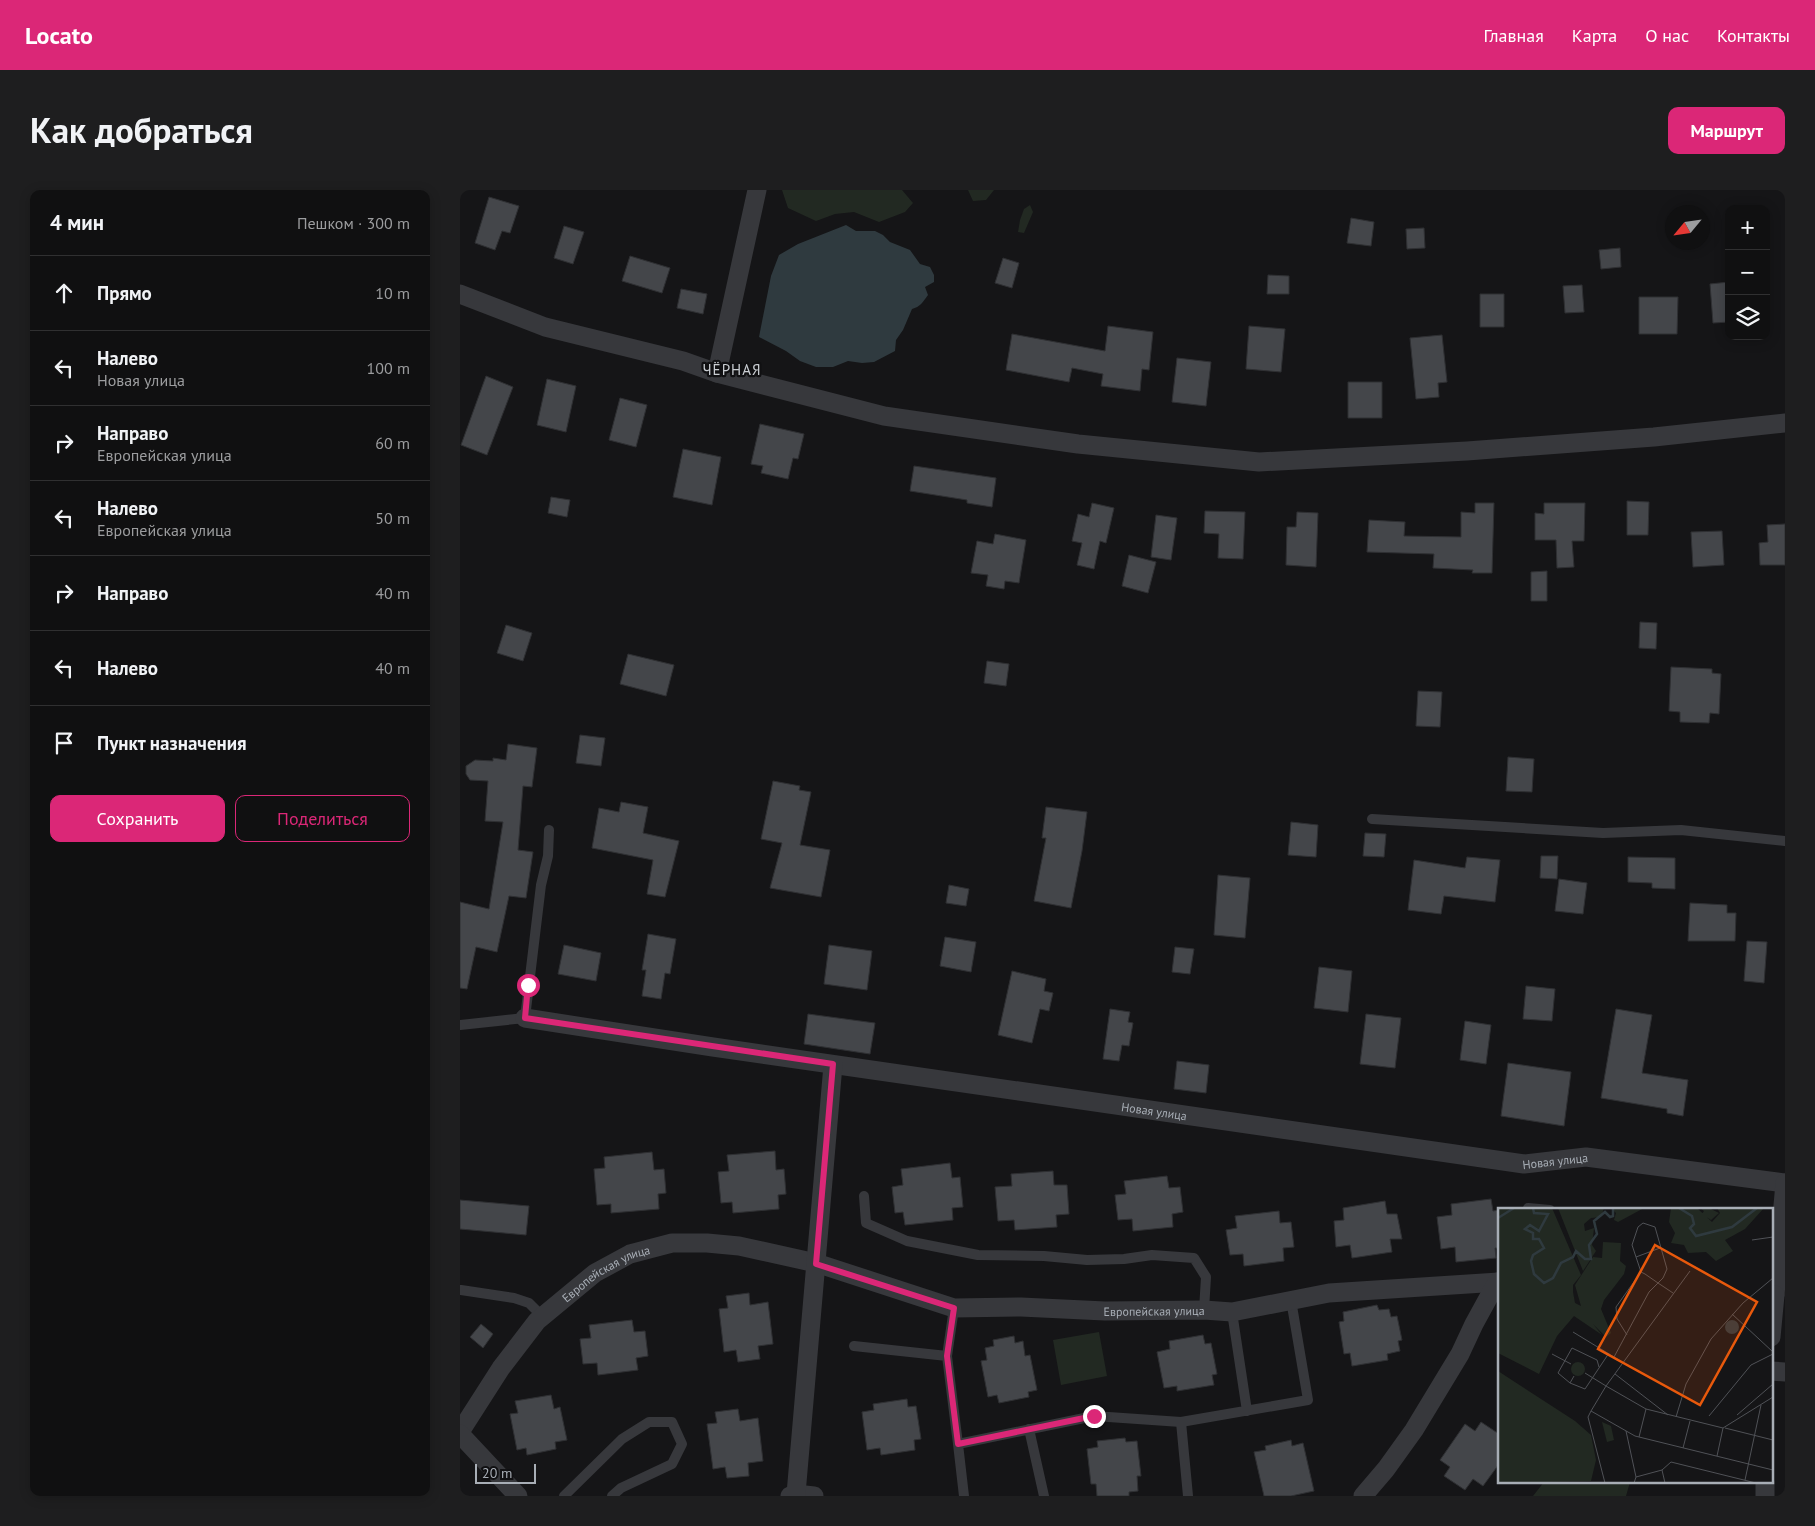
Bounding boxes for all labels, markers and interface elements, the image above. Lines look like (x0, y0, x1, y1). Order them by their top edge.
text: Locato (25, 20, 93, 51)
text: Главная (1483, 24, 1544, 47)
text: Карта (1572, 24, 1617, 47)
text: О нас (1645, 24, 1689, 47)
text: Контакты (1717, 24, 1790, 47)
text: Как добраться (30, 107, 253, 153)
button: Маршрут (1668, 107, 1785, 154)
north arrow (1665, 205, 1710, 250)
map controls (1725, 205, 1770, 340)
button: + (1725, 205, 1770, 250)
text: 4 мин (50, 209, 104, 236)
text: Пешком · 300 m (297, 213, 410, 233)
button: − (1725, 250, 1770, 295)
icon: ahead (50, 279, 78, 307)
text: Прямо (97, 281, 152, 305)
text: 10 m (375, 283, 410, 303)
button: layers (1725, 295, 1770, 340)
text: Налево (97, 346, 158, 370)
icon: left (50, 354, 78, 382)
text: 100 m (367, 358, 410, 378)
district label: ЧЁРНАЯ (703, 360, 761, 379)
text: Новая улица (97, 370, 185, 390)
text: Направо (97, 421, 168, 445)
icon: right (50, 429, 78, 457)
text: 60 m (375, 433, 410, 453)
text: Европейская улица (97, 445, 232, 465)
text: Налево (97, 496, 158, 520)
icon: left (50, 504, 78, 532)
text: 50 m (375, 508, 410, 528)
text: Европейская улица (97, 520, 232, 540)
icon: right (50, 579, 78, 607)
text: Направо (97, 581, 168, 605)
text: 40 m (375, 583, 410, 603)
icon: left (50, 654, 78, 682)
text: Налево (97, 656, 158, 680)
text: 40 m (375, 658, 410, 678)
icon: arrive (50, 729, 78, 757)
text: Пункт назначения (97, 731, 247, 755)
button: Сохранить (50, 795, 225, 842)
button: Поделиться (235, 795, 410, 842)
route start (517, 974, 540, 997)
street label: Новая улица (1120, 1099, 1188, 1123)
street label: Новая улица (1522, 1149, 1589, 1172)
inset map (1498, 1208, 1772, 1484)
street label: Европейская улица (559, 1242, 652, 1305)
street label: Европейская улица (1103, 1302, 1205, 1319)
route end (1083, 1405, 1106, 1428)
scale bar (475, 1461, 536, 1484)
text: 20 m (482, 1464, 512, 1482)

